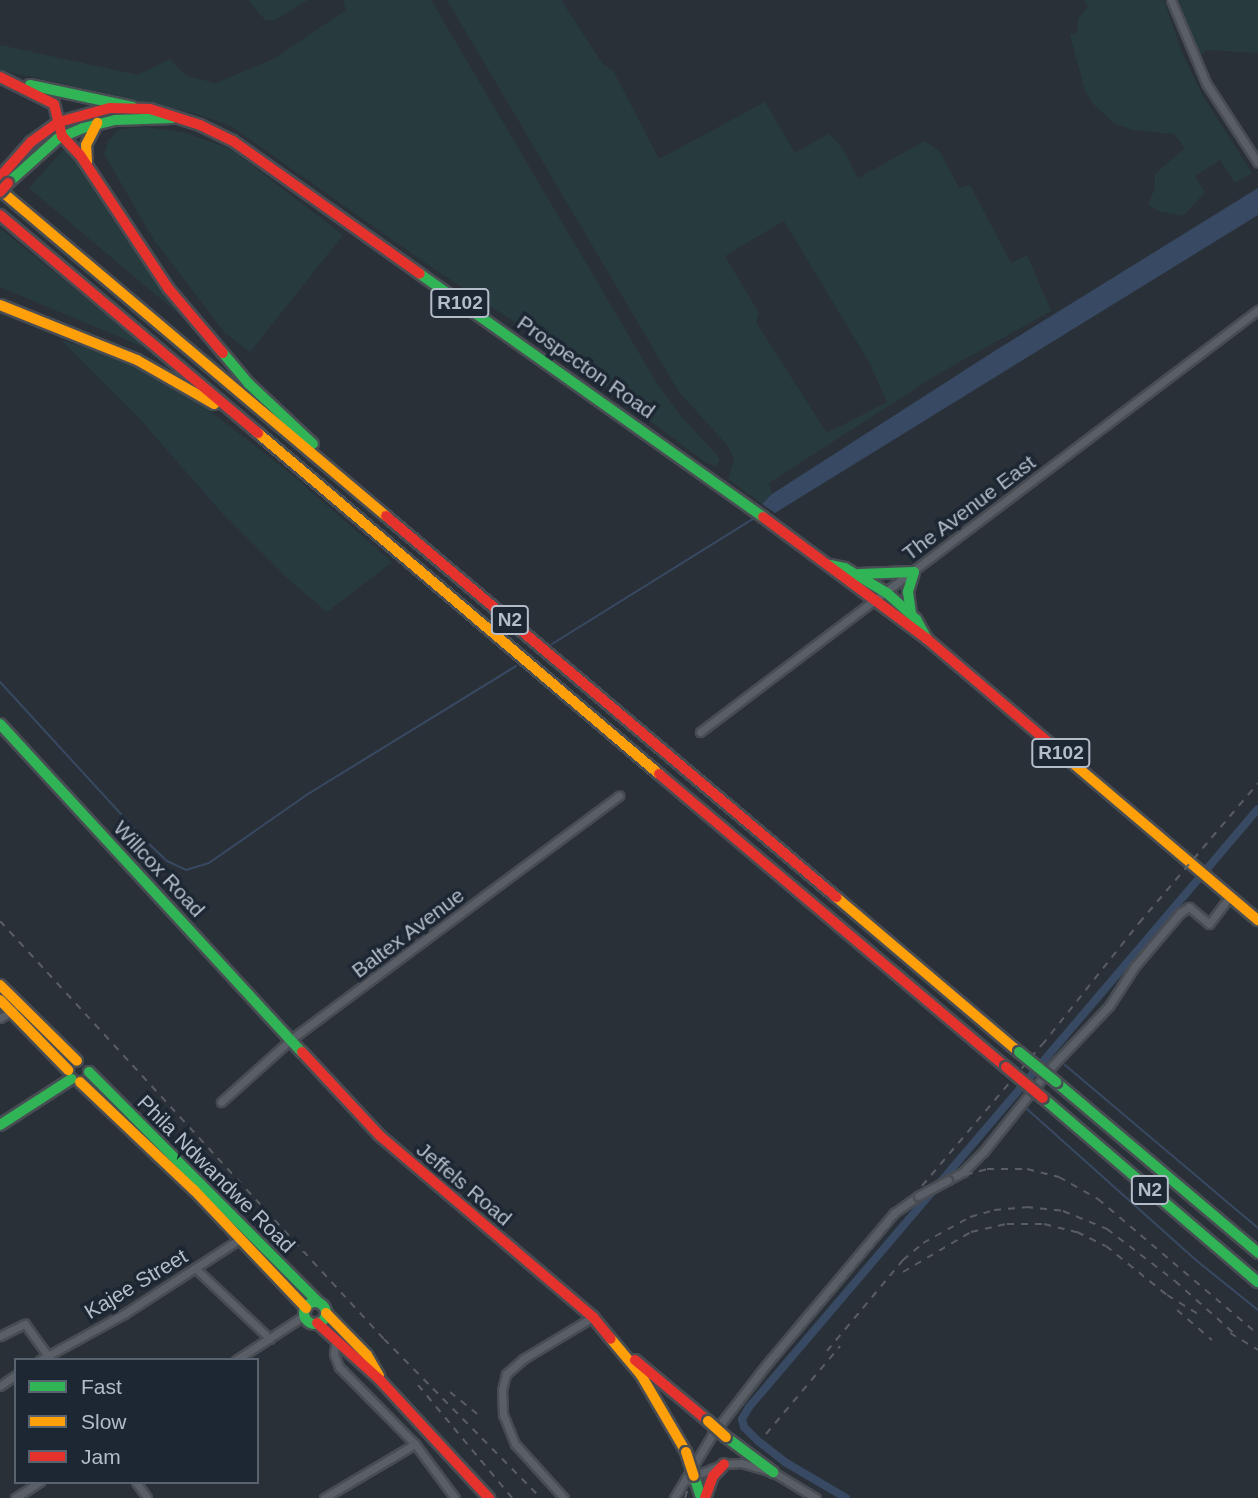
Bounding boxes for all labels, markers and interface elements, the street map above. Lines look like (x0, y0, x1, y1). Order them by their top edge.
road number: R102 (430, 288, 490, 318)
street label: Prospecton Road (512, 310, 660, 424)
street label: The Avenue East (897, 450, 1041, 566)
road number: N2 (491, 604, 529, 636)
road number: R102 (1031, 738, 1091, 768)
street label: Willcox Road (108, 816, 210, 922)
street label: Baltex Avenue (346, 882, 470, 984)
street label: Phila Ndwandwe Road (132, 1090, 300, 1258)
street label: Jeffels Road (411, 1137, 517, 1231)
road number: N2 (1131, 1174, 1169, 1206)
street label: Kajee Street (80, 1243, 192, 1325)
legend (14, 1358, 259, 1484)
text: Fast (81, 1375, 122, 1398)
text: Slow (81, 1410, 127, 1433)
text: Jam (81, 1445, 121, 1468)

